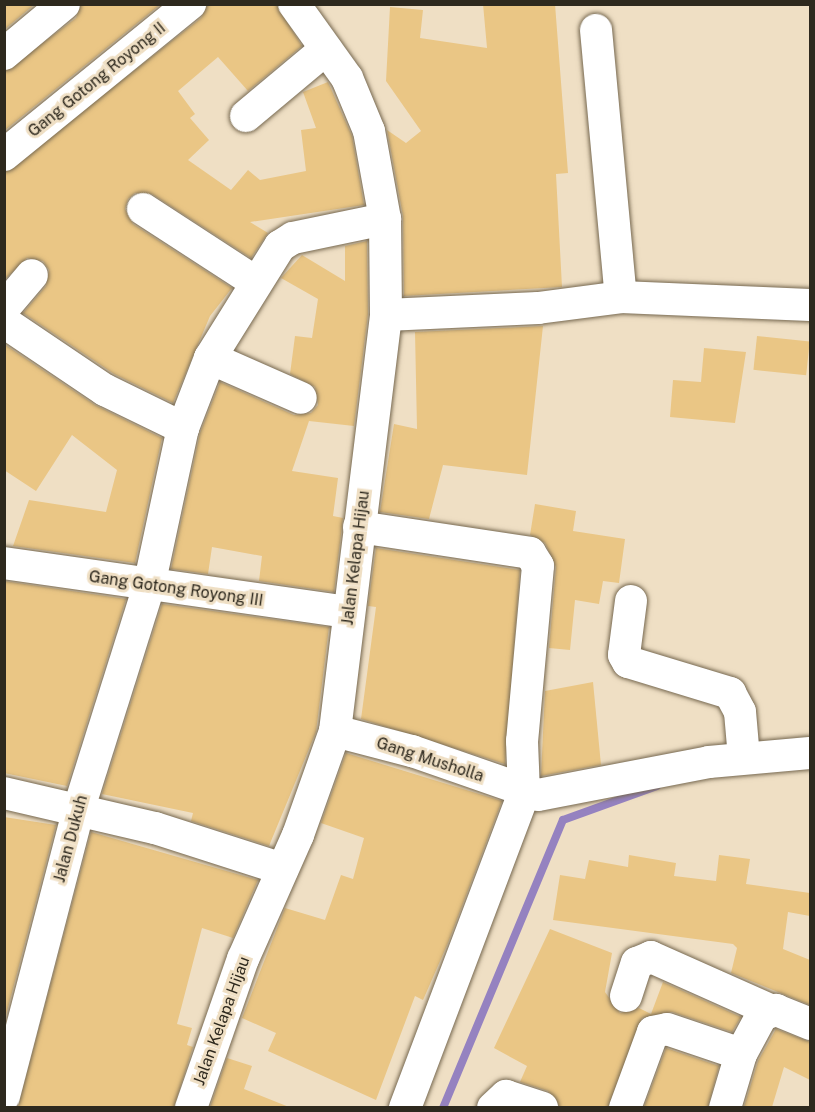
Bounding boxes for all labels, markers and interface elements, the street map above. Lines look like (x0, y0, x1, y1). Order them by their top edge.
street label: Gang Gotong Royong II (24, 19, 170, 141)
street label: Jalan Kelapa Hijau (338, 490, 374, 626)
street label: Gang Gotong Royong III (88, 567, 264, 611)
street label: Gang Musholla (374, 734, 486, 786)
street label: Jalan Dukuh (50, 793, 92, 885)
street label: Jalan Kelapa Hijau (190, 954, 254, 1088)

